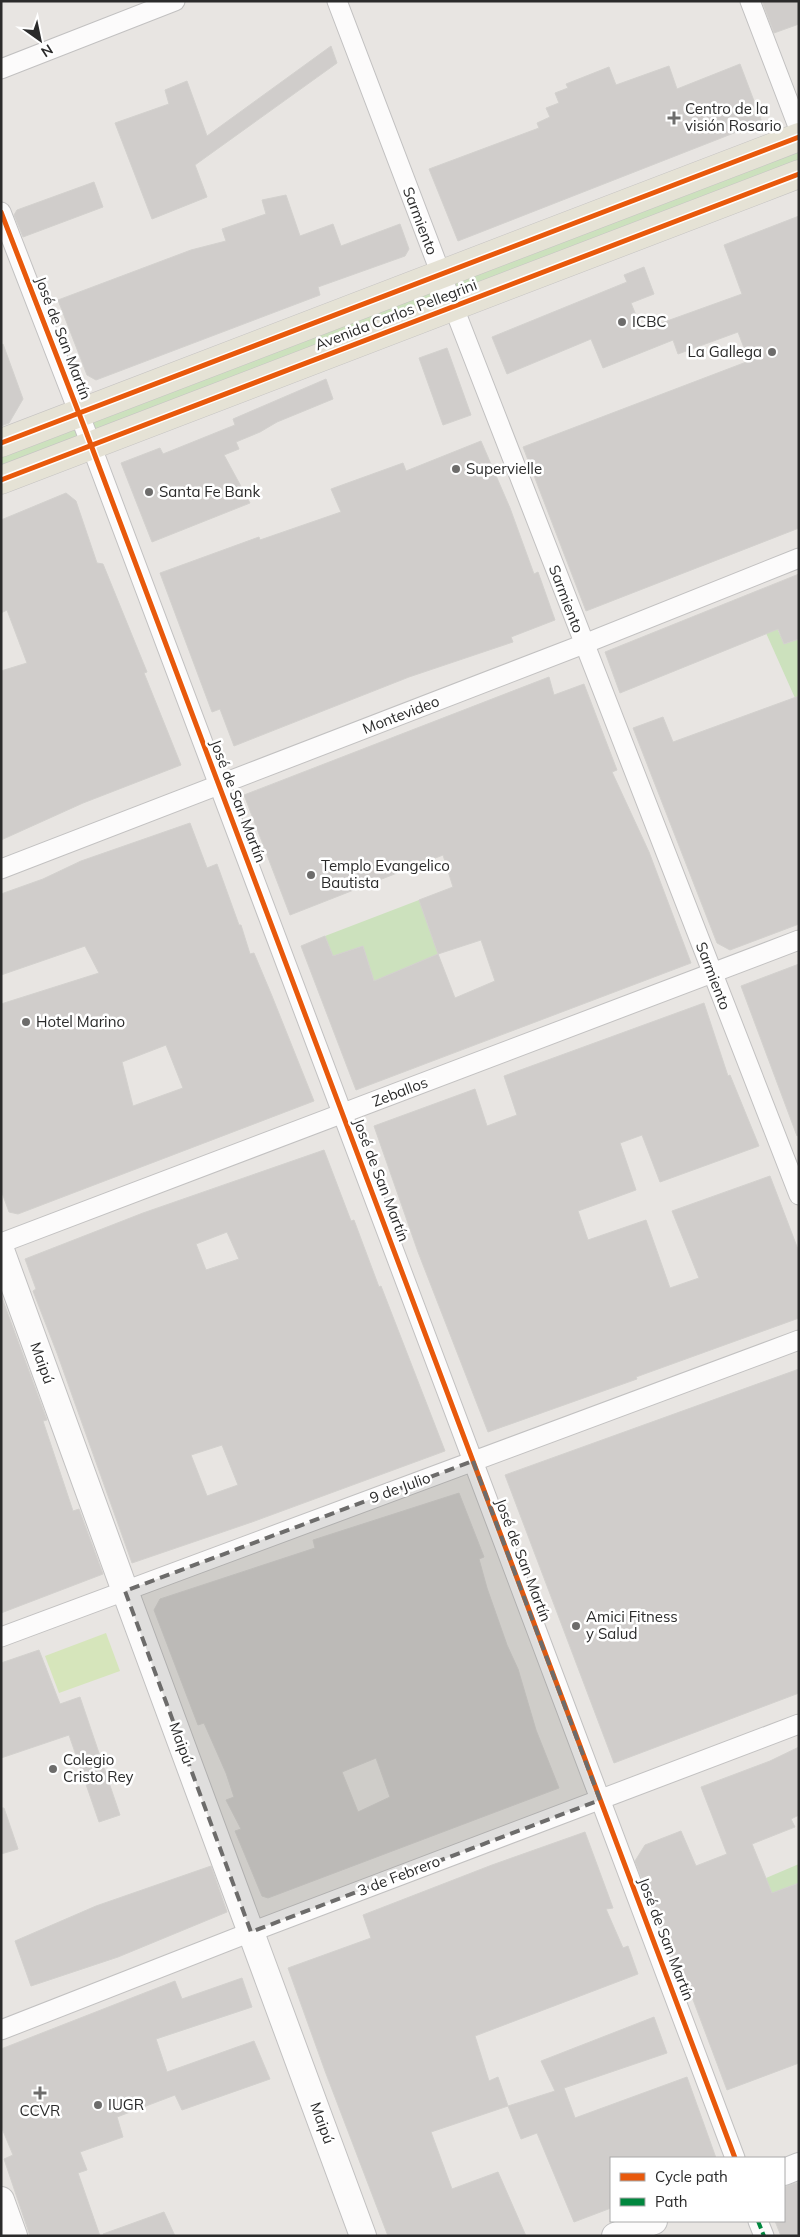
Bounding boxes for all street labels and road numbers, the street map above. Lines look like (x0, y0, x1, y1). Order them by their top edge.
street label: Sarmiento (399, 184, 442, 257)
street label: José de San Martín (31, 274, 96, 402)
street label: Avenida Carlos Pellegrini (312, 275, 480, 354)
street label: Sarmiento (545, 562, 588, 635)
street label: Montevideo (360, 691, 442, 738)
street label: José de San Martín (206, 737, 271, 865)
street label: Sarmiento (692, 939, 735, 1012)
street label: Zeballos (369, 1072, 430, 1111)
street label: José de San Martín (349, 1116, 414, 1244)
street label: Maipú (26, 1339, 59, 1386)
street label: 9 de Julio (367, 1468, 433, 1507)
street label: José de San Martín (491, 1496, 556, 1624)
street label: Maipú (165, 1719, 198, 1766)
street label: 3 de Febrero (355, 1851, 443, 1900)
street label: José de San Martín (634, 1875, 699, 2003)
street label: Maipú (306, 2099, 339, 2146)

